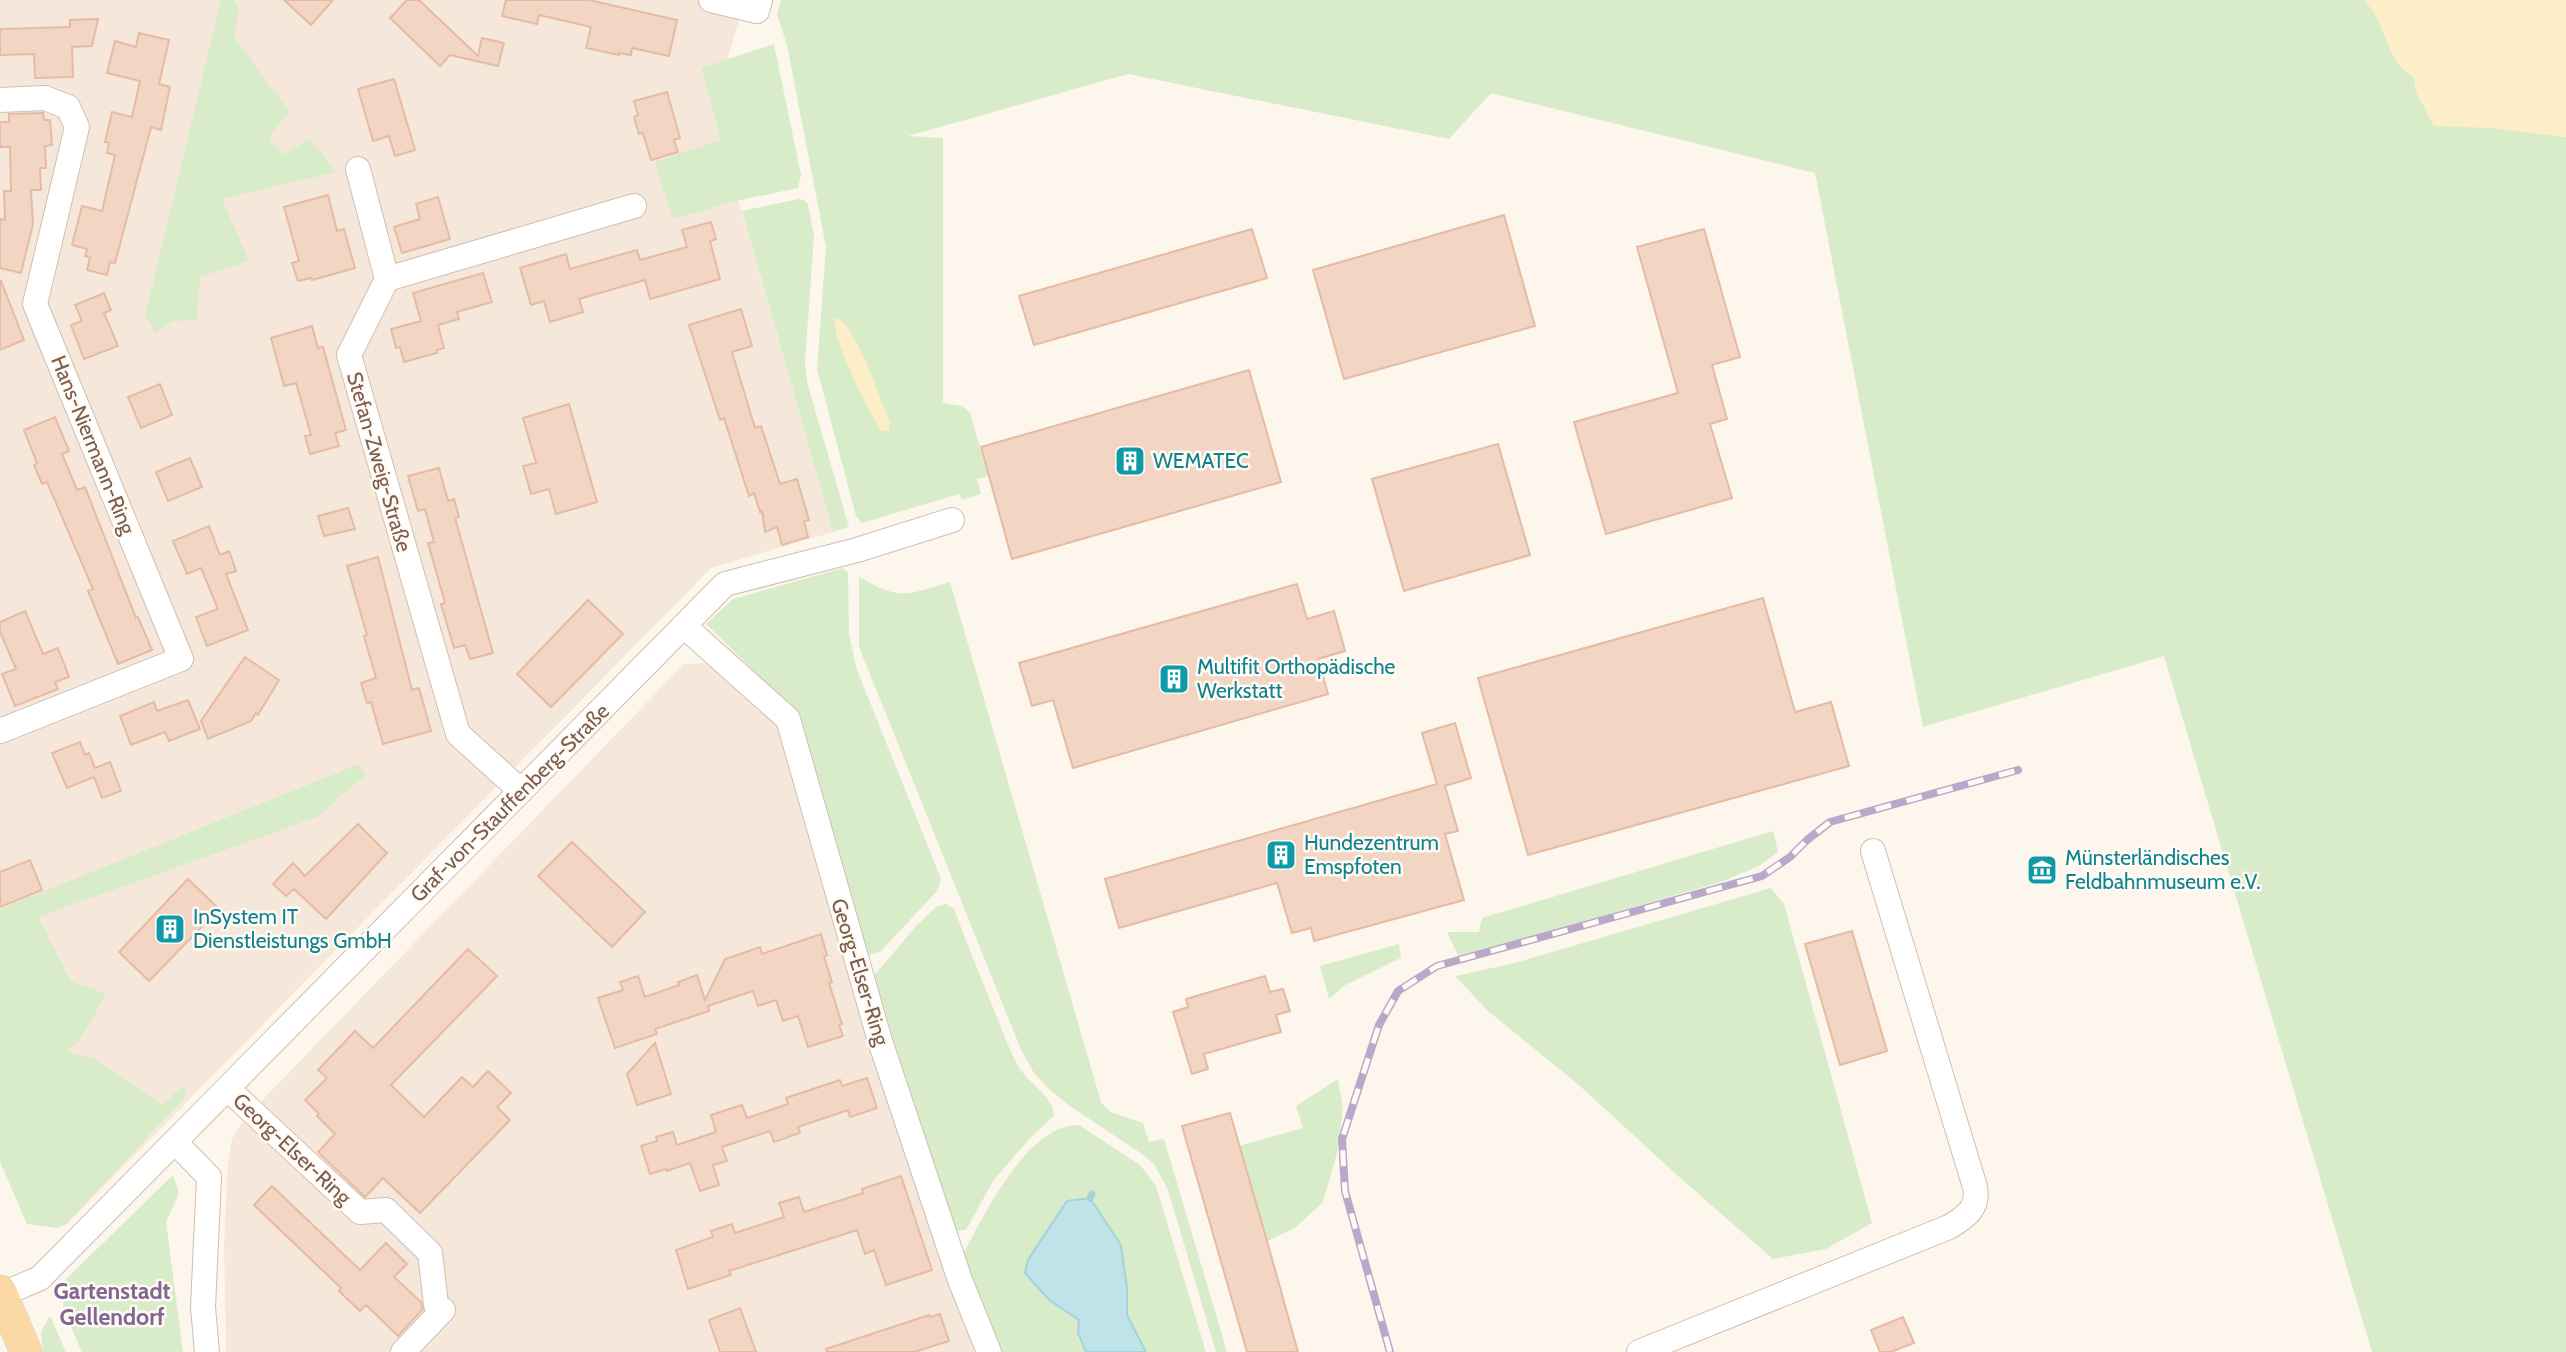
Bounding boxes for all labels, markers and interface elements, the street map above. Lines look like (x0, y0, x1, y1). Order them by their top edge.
street label: Hans-Niermann-Ring (46, 352, 141, 538)
street label: Stefan-Zweig-Straße (342, 369, 417, 555)
building icon: WEMATEC (1113, 444, 1147, 478)
place label: WEMATEC (1153, 448, 1249, 473)
place label: Multifit Orthopädische Werkstatt (1197, 654, 1396, 703)
building icon: Multifit Orthopädische Werkstatt (1157, 662, 1191, 696)
street label: Graf-von-Stauffenberg-Straße (405, 698, 614, 907)
place label: Hundezentrum Emspfoten (1304, 830, 1439, 879)
building icon: Hundezentrum Emspfoten (1264, 838, 1298, 872)
place label: Münsterländisches Feldbahnmuseum e.V. (2065, 845, 2261, 894)
museum icon: Münsterländisches Feldbahnmuseum e.V. (2025, 853, 2059, 887)
street label: Georg-Elser-Ring (826, 895, 895, 1049)
place label: InSystem IT Dienstleistungs GmbH (193, 904, 392, 953)
building icon: InSystem IT Dienstleistungs GmbH (153, 912, 187, 946)
street label: Georg-Elser-Ring (228, 1088, 357, 1210)
district label: Gartenstadt Gellendorf (54, 1277, 171, 1331)

